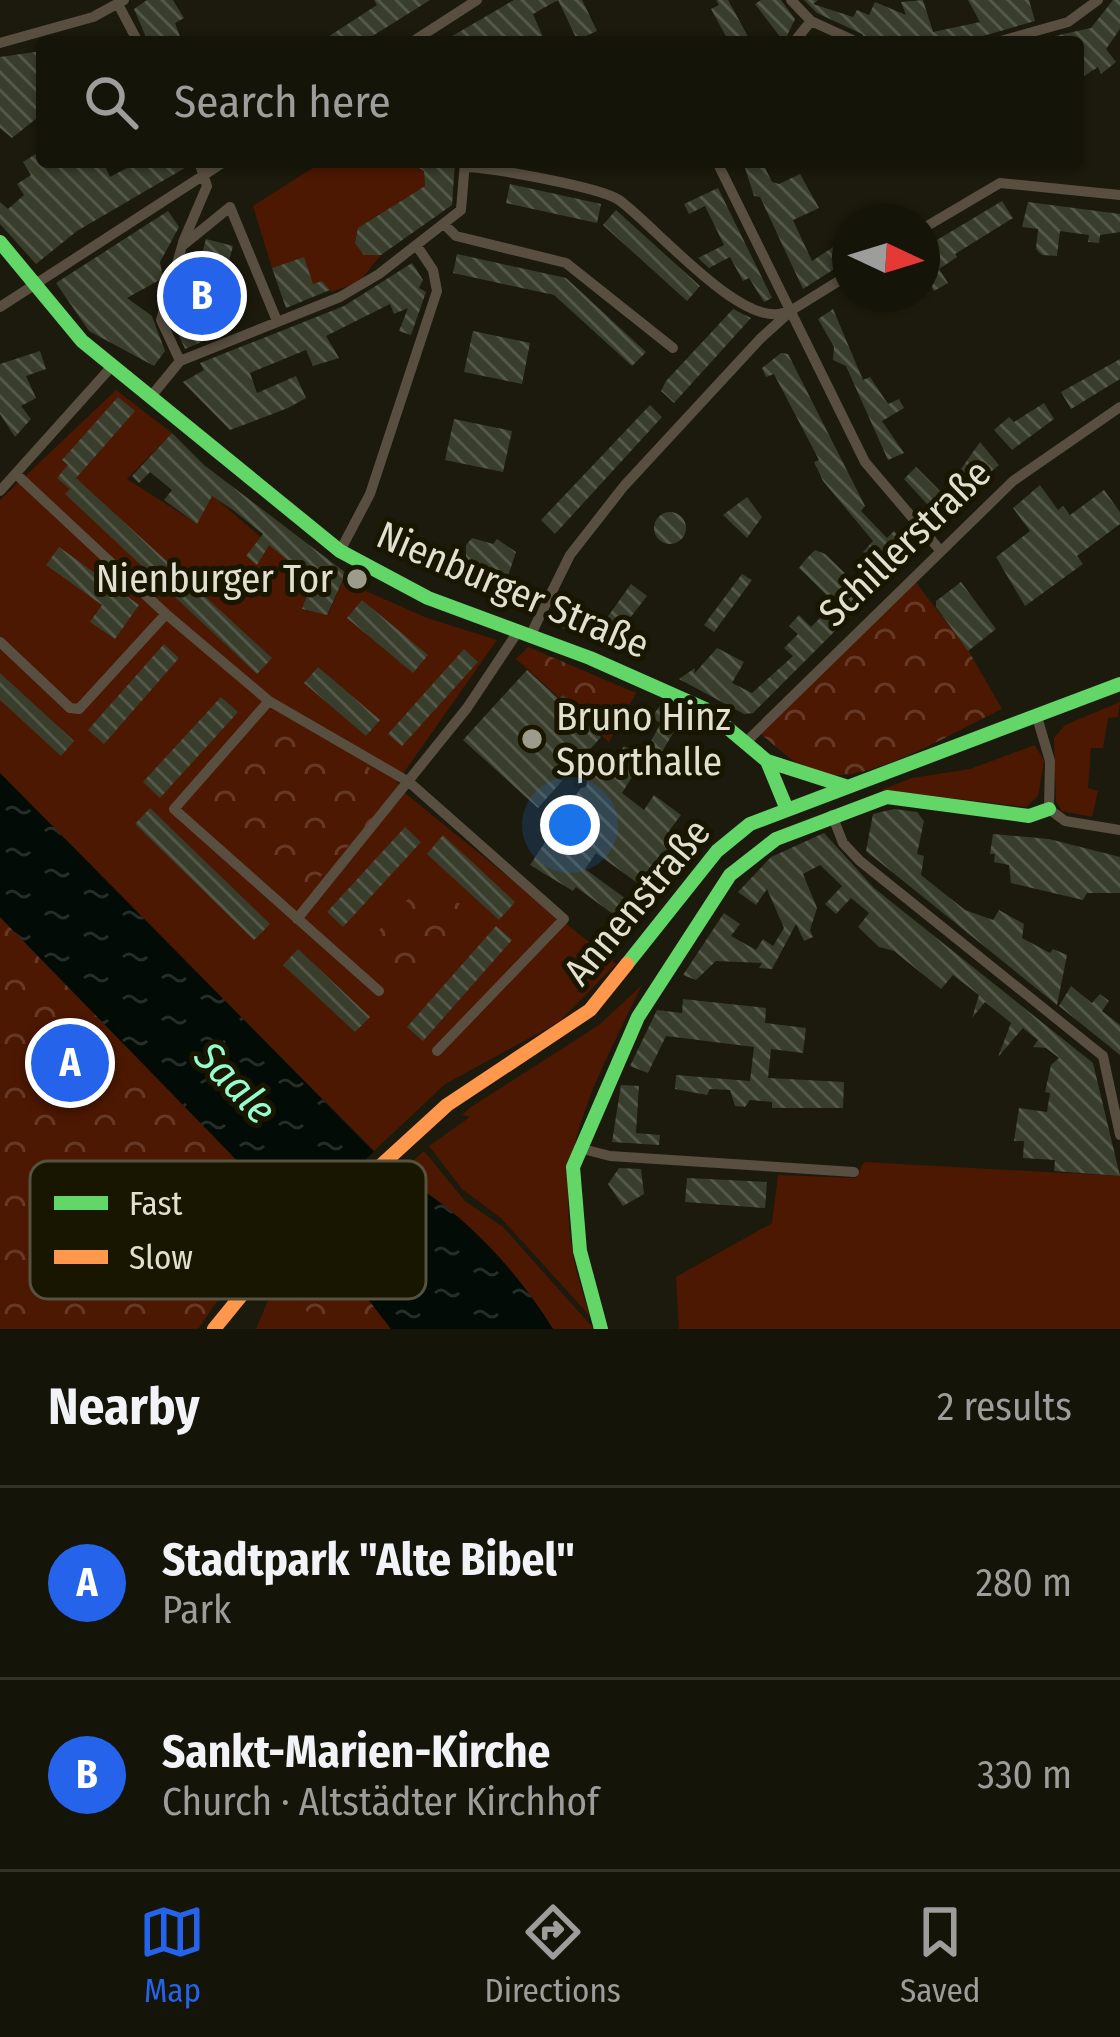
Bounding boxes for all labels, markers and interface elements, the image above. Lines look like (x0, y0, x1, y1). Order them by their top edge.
search box (36, 36, 1084, 168)
icon: search (78, 69, 144, 135)
text: Search here (174, 75, 391, 129)
north arrow (832, 204, 940, 312)
pin: B (163, 251, 241, 341)
street label: Schillerstraße (810, 450, 1000, 636)
street label: Nienburger Straße (370, 512, 656, 668)
place label: Nienburger Tor (96, 556, 333, 602)
marker: Nienburger Tor (344, 566, 370, 592)
place label: Bruno Hinz Sporthalle (556, 694, 731, 785)
marker: Bruno Hinz Sporthalle (519, 726, 545, 752)
your location (540, 795, 600, 855)
street label: Annenstraße (554, 810, 720, 994)
pin: A (31, 1018, 109, 1108)
water label: Saale (183, 1031, 286, 1134)
legend (30, 1161, 426, 1299)
text: Fast (129, 1184, 183, 1224)
text: Slow (129, 1238, 193, 1278)
text: Nearby (48, 1376, 200, 1438)
text: 2 results (937, 1384, 1072, 1430)
text: Stadtpark "Alte Bibel" (162, 1533, 575, 1587)
text: A (76, 1560, 98, 1606)
text: 280 m (976, 1560, 1072, 1606)
text: Park (162, 1587, 231, 1633)
text: Sankt-Marien-Kirche (162, 1725, 550, 1779)
text: B (76, 1752, 98, 1798)
text: 330 m (977, 1752, 1072, 1798)
text: Church · Altstädter Kirchhof (162, 1779, 599, 1825)
tab: Map (139, 1899, 205, 2011)
tab: Directions (484, 1899, 621, 2011)
tab: Saved (900, 1899, 980, 2011)

